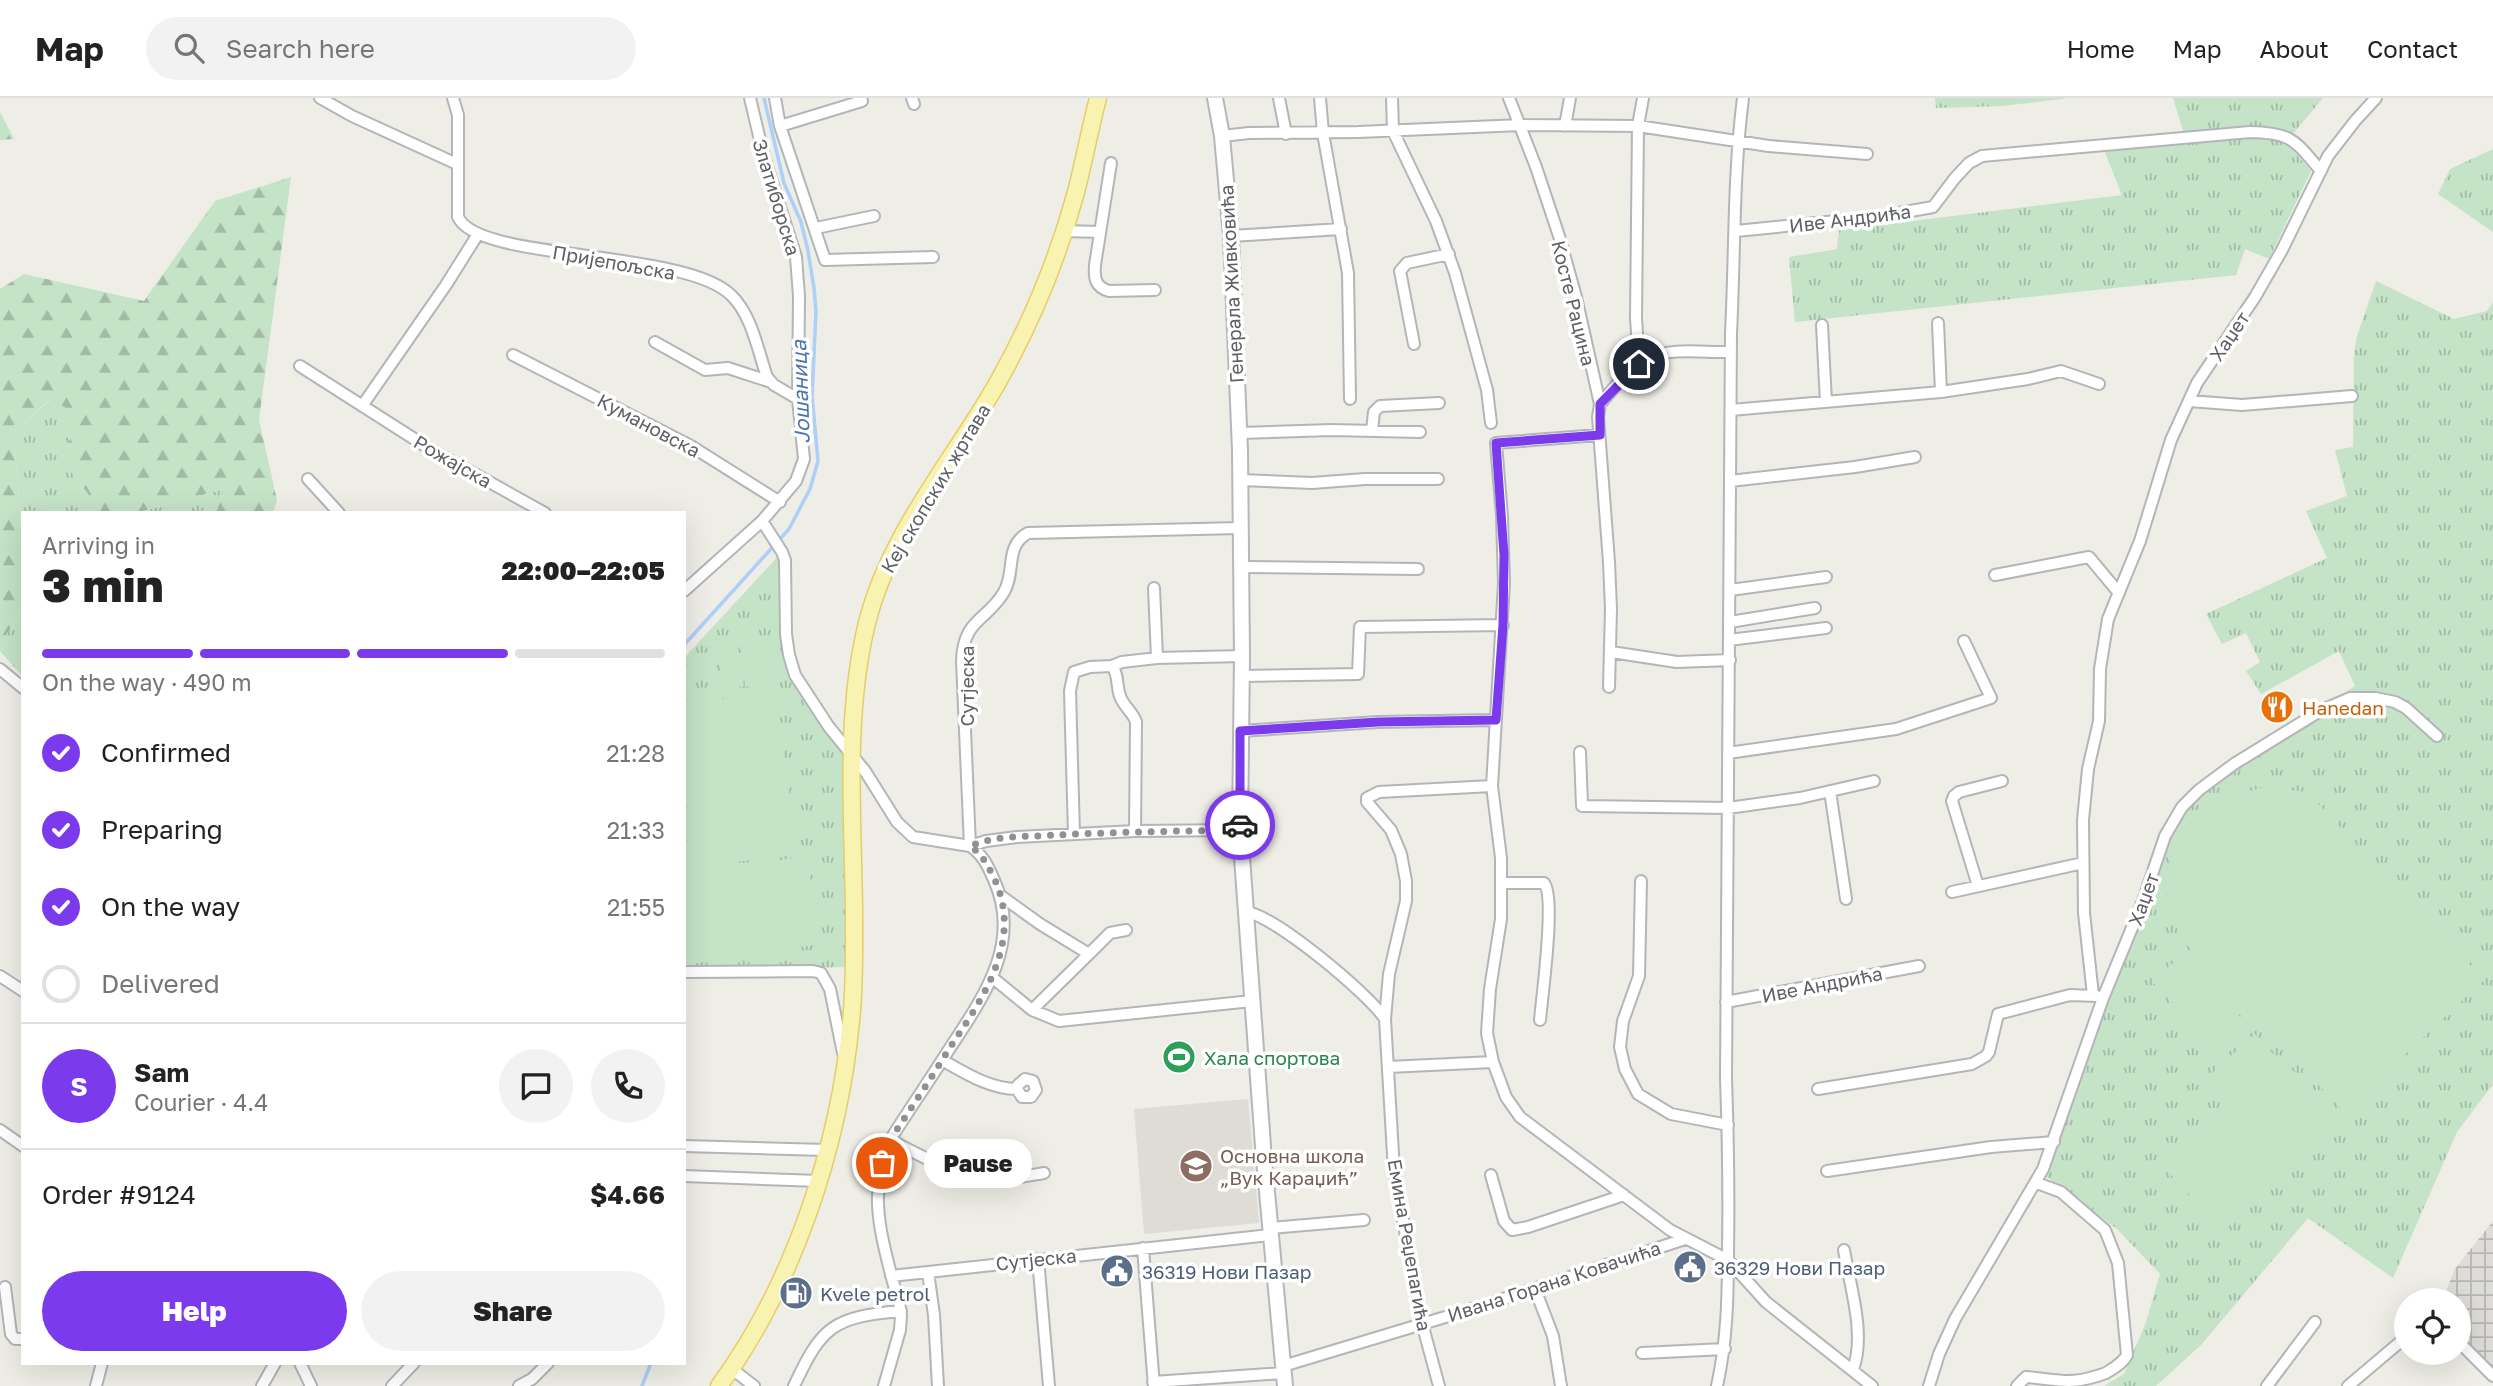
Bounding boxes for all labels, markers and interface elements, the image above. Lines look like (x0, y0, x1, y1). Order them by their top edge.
search box (146, 17, 636, 80)
text: Map (35, 29, 104, 68)
icon: search (170, 29, 208, 67)
text: Search here (226, 33, 375, 64)
text: Home (2067, 34, 2135, 63)
text: Map (2173, 34, 2222, 63)
text: About (2260, 34, 2329, 63)
text: Contact (2367, 34, 2458, 63)
street label: Златиборска (748, 136, 806, 258)
street label: Генерала Живковића (1214, 184, 1248, 384)
street label: Иве Андрића (1788, 199, 1912, 237)
street label: Косте Рацина (1547, 238, 1601, 368)
street label: Пријепољска (551, 240, 677, 284)
street label: Хаџет (2204, 307, 2254, 365)
pin (1609, 334, 1669, 394)
water label: Јошаница (785, 339, 815, 444)
icon: home (1620, 345, 1658, 383)
street label: Кумановска (594, 388, 704, 462)
street label: Кеј скопских жртава (875, 399, 995, 577)
street label: Рожајска (410, 430, 496, 492)
text: Arriving in (42, 531, 155, 559)
text: 22:00–22:05 (502, 555, 665, 586)
text: 3 min (42, 557, 164, 612)
street label: Сутјеска (955, 645, 978, 727)
text: On the way · 490 m (42, 668, 252, 696)
restaurant icon: Hanedan (2258, 688, 2296, 726)
place label: Hanedan (2302, 696, 2384, 719)
icon: check (42, 734, 80, 772)
text: Confirmed (101, 737, 231, 768)
text: 21:28 (606, 739, 665, 767)
courier (1205, 790, 1275, 860)
icon: car (1221, 806, 1259, 844)
icon: check (42, 811, 80, 849)
text: Preparing (101, 814, 223, 845)
text: 21:33 (607, 816, 665, 844)
street label: Хаџет (2123, 869, 2163, 929)
icon: check (42, 888, 80, 926)
text: On the way (101, 891, 240, 922)
text: 21:55 (607, 893, 665, 921)
street label: Иве Андрића (1760, 961, 1884, 1007)
text: Delivered (101, 968, 220, 999)
sports icon: Хала спортова (1160, 1038, 1198, 1076)
place label: Хала спортова (1204, 1046, 1340, 1069)
button: chat (499, 1049, 573, 1123)
button: phone (591, 1049, 665, 1123)
text: Sam (134, 1057, 189, 1088)
text: S (70, 1071, 88, 1102)
text: Courier · 4.4 (134, 1088, 268, 1116)
pin (852, 1133, 912, 1193)
callout: Pause (924, 1138, 1032, 1188)
icon: bag (863, 1144, 901, 1182)
place label: Основна школа „Вук Караџић” (1220, 1144, 1364, 1189)
school or university icon: Основна школа „Вук Караџић” (1177, 1147, 1215, 1185)
text: Pause (944, 1149, 1012, 1177)
street label: Емина Реџепагића (1384, 1157, 1436, 1333)
text: Order #9124 (42, 1179, 196, 1210)
text: $4.66 (590, 1179, 665, 1210)
street label: Ивана Горана Ковачића (1444, 1236, 1664, 1326)
street label: Сутјеска (994, 1243, 1078, 1275)
public building icon: 36329 Нови Пазар (1671, 1248, 1709, 1286)
public building icon: 36319 Нови Пазар (1098, 1252, 1136, 1290)
place label: 36329 Нови Пазар (1714, 1256, 1885, 1279)
place label: 36319 Нови Пазар (1142, 1260, 1311, 1283)
button: Help (42, 1271, 347, 1351)
button: Share (361, 1271, 665, 1351)
fuel station icon: Kvele petrol (777, 1274, 815, 1312)
place label: Kvele petrol (820, 1282, 930, 1305)
map controls (2394, 1288, 2471, 1365)
button: locate (2394, 1288, 2471, 1365)

